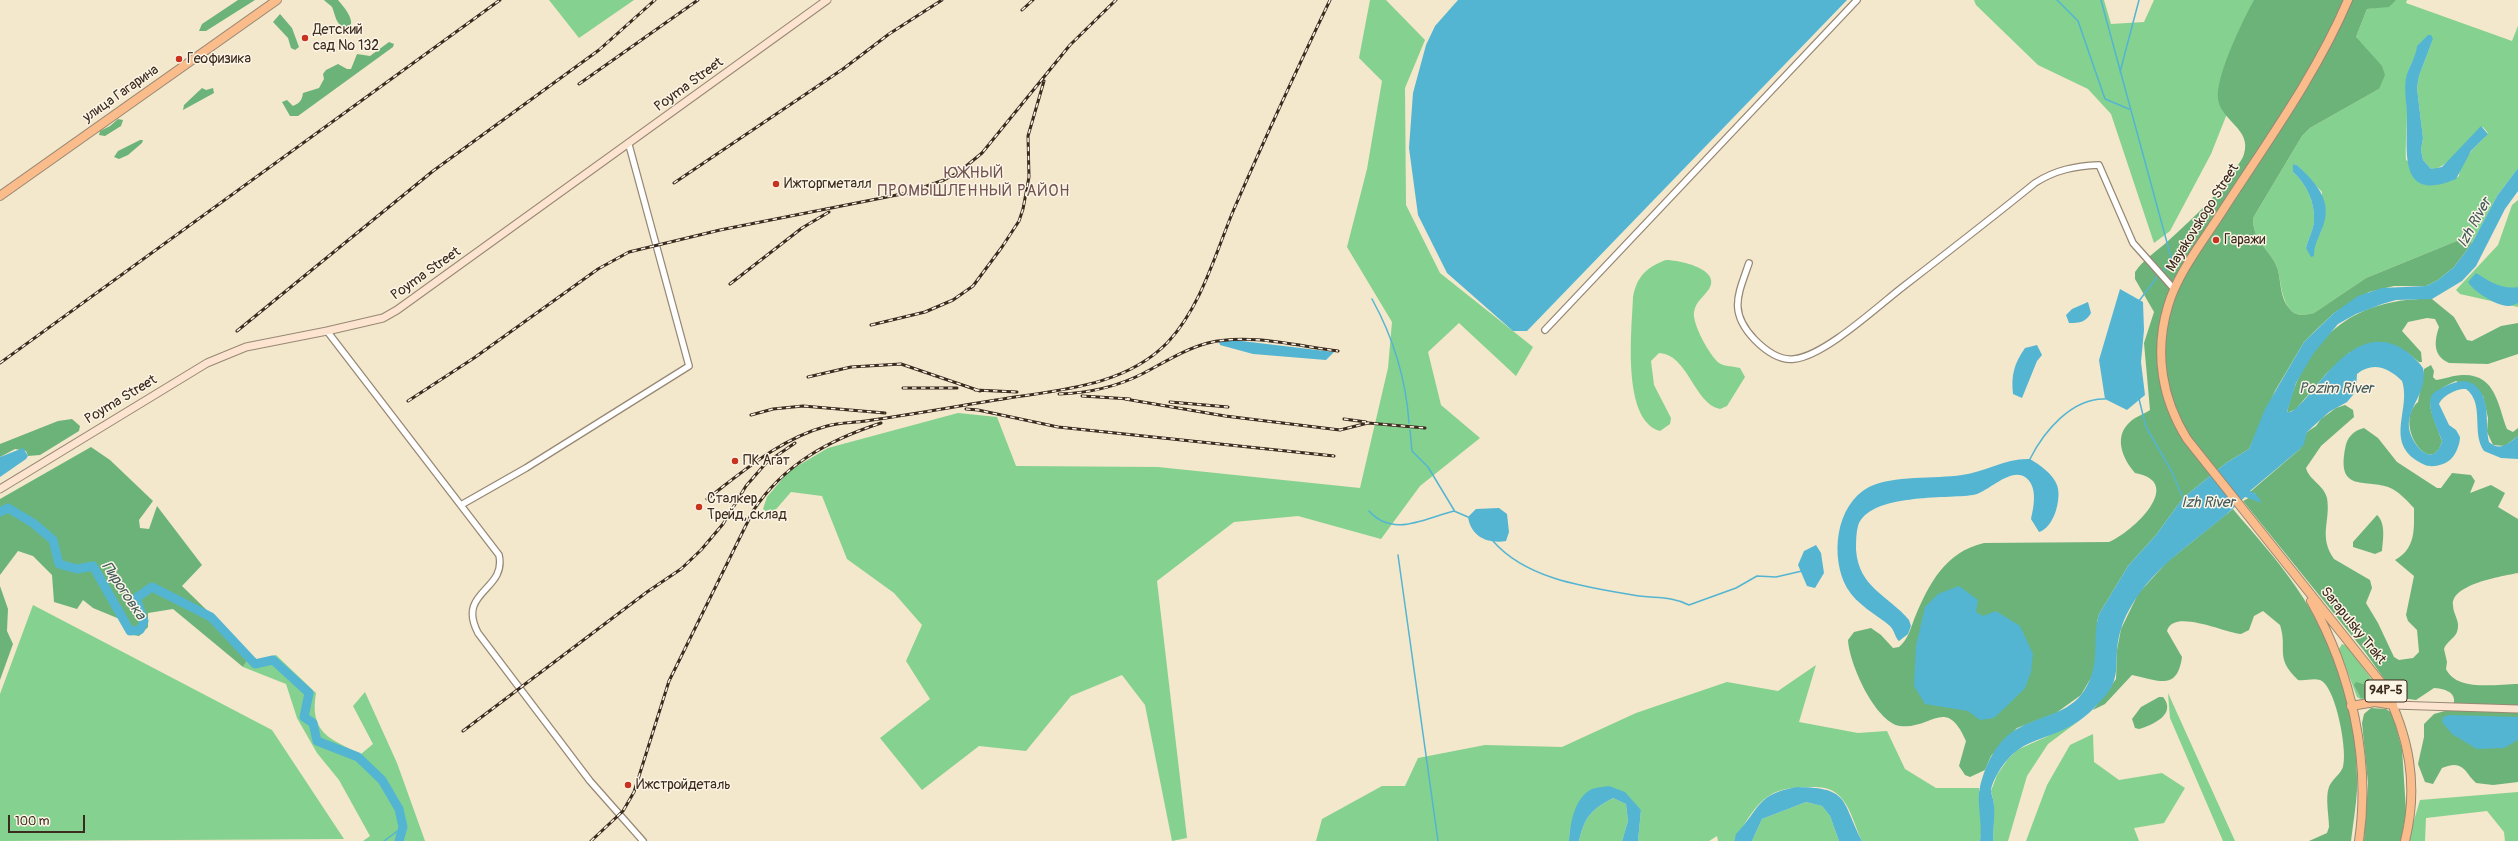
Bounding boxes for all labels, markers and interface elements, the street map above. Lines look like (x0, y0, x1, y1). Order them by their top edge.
place label: Детский сад № 132 (313, 22, 379, 54)
marker: Детский сад № 132 (300, 33, 310, 43)
place label: Геофизика (187, 51, 251, 67)
marker: Геофизика (174, 54, 184, 64)
street label: Poyma Street (651, 54, 727, 116)
street label: улица Гагарина (80, 62, 162, 126)
street label: Mayakovskogo Street (2163, 161, 2243, 275)
district label: ЮЖНЫЙ ПРОМЫШЛЕННЫЙ РАЙОН (878, 164, 1070, 202)
place label: Ижторгметалл (784, 176, 872, 192)
marker: Ижторгметалл (771, 179, 781, 189)
water label: Izh River (2454, 195, 2496, 251)
place label: Гаражи (2224, 232, 2266, 248)
marker: Гаражи (2211, 235, 2221, 245)
street label: Poyma Street (388, 244, 464, 304)
street label: Poyma Street (82, 372, 160, 428)
water label: Pozim River (2299, 380, 2373, 398)
place label: ПК Агат (743, 453, 790, 469)
marker: ПК Агат (730, 456, 740, 466)
place label: Сталкер Трейд, склад (707, 491, 787, 524)
water label: Izh River (2181, 494, 2235, 512)
marker: Сталкер Трейд, склад (694, 502, 704, 512)
water label: Пироговка (97, 559, 149, 623)
street label: Sarapulsky Trakt (2317, 584, 2389, 668)
road number: 94Р-5 (2365, 680, 2407, 702)
place label: Ижстройдеталь (636, 777, 731, 793)
marker: Ижстройдеталь (623, 780, 633, 790)
scale bar (10, 807, 87, 833)
text: 100 m (15, 814, 49, 829)

